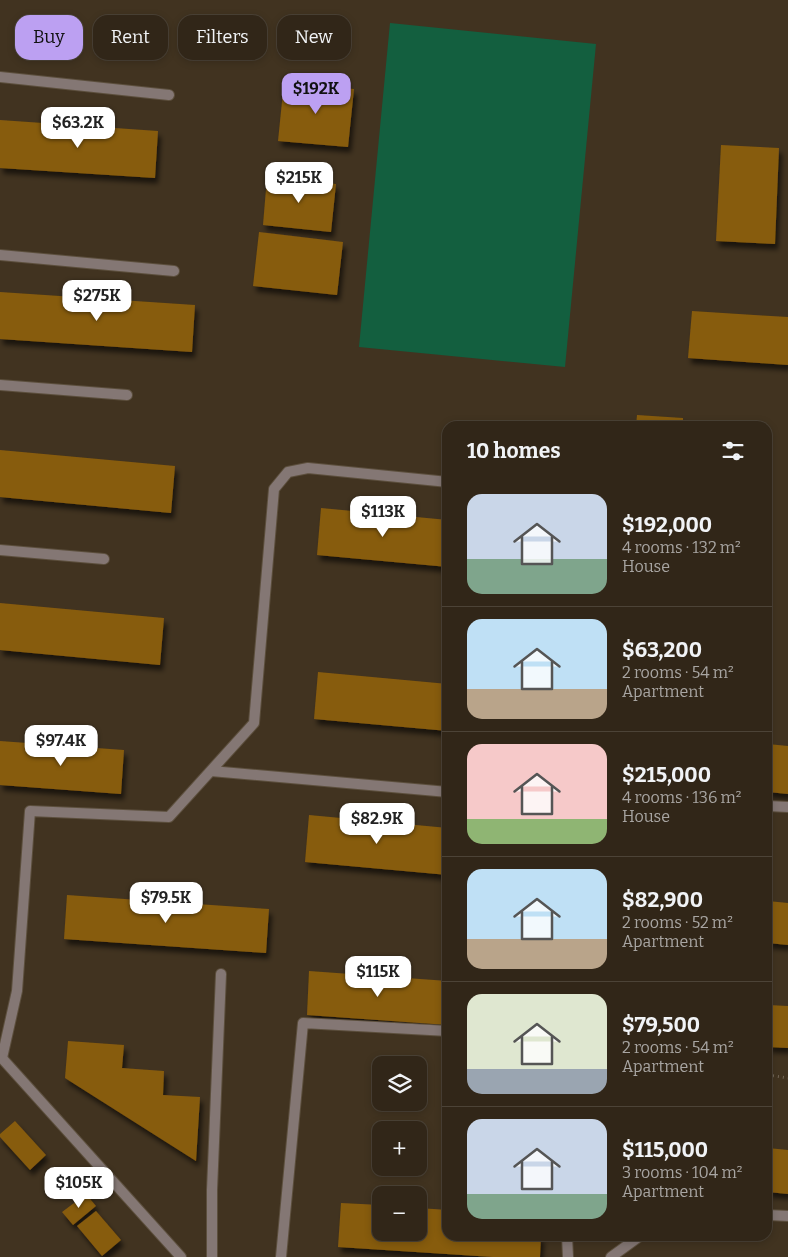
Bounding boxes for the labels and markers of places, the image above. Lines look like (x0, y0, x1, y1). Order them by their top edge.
pin: $192K (281, 72, 351, 115)
pin: $63.2K (37, 106, 119, 149)
pin: $215K (264, 162, 334, 204)
pin: $275K (62, 280, 132, 322)
pin: $113K (348, 496, 418, 538)
pin: $97.4K (20, 724, 102, 767)
pin: $82.9K (336, 802, 418, 845)
pin: $79.5K (125, 882, 207, 924)
pin: $115K (343, 956, 413, 998)
pin: $105K (44, 1166, 114, 1209)

